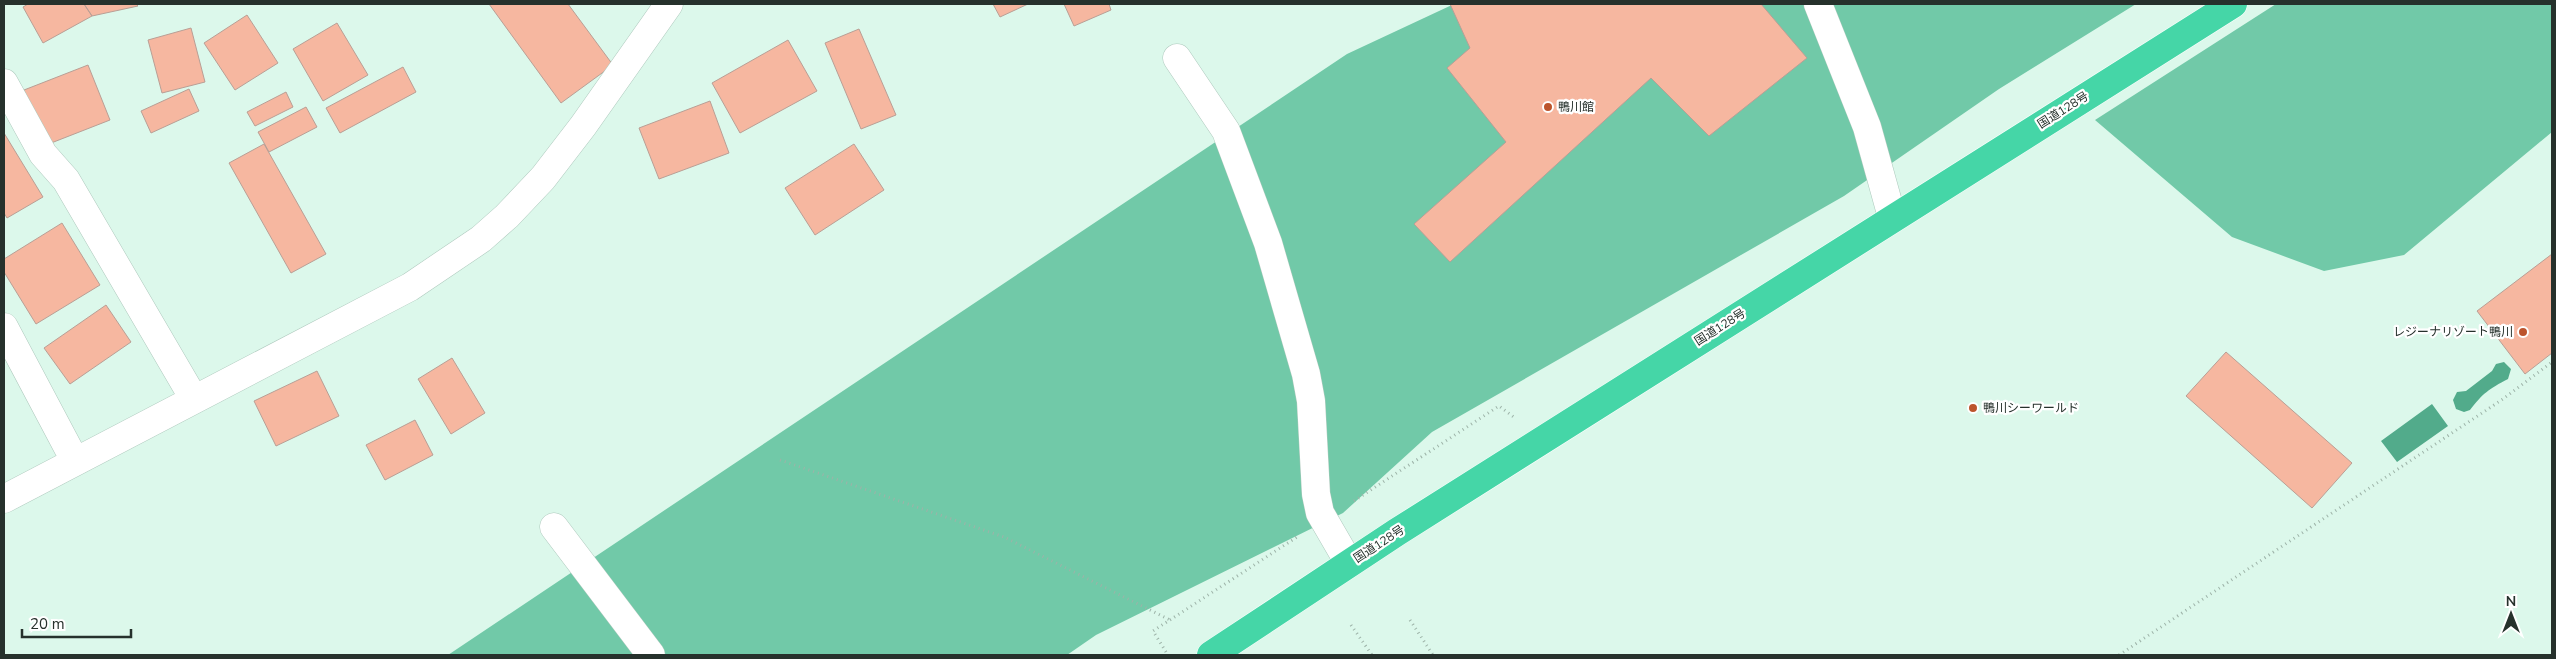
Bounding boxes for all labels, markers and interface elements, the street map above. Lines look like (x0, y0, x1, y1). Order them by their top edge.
street label: 国道128号 (2034, 88, 2092, 132)
place label: 鴨川館 (1558, 99, 1594, 115)
marker: 鴨川館 (1542, 101, 1554, 113)
street label: 国道128号 (1691, 305, 1749, 349)
place label: レジーナリゾート鴨川 (2393, 324, 2513, 340)
marker: レジーナリゾート鴨川 (2517, 326, 2529, 338)
place label: 鴨川シーワールド (1983, 400, 2079, 416)
marker: 鴨川シーワールド (1967, 402, 1979, 414)
street label: 国道128号 (1350, 522, 1408, 566)
north arrow (2486, 589, 2536, 639)
text: N (2506, 592, 2516, 611)
scale bar (22, 606, 131, 638)
text: 20 m (30, 614, 65, 634)

